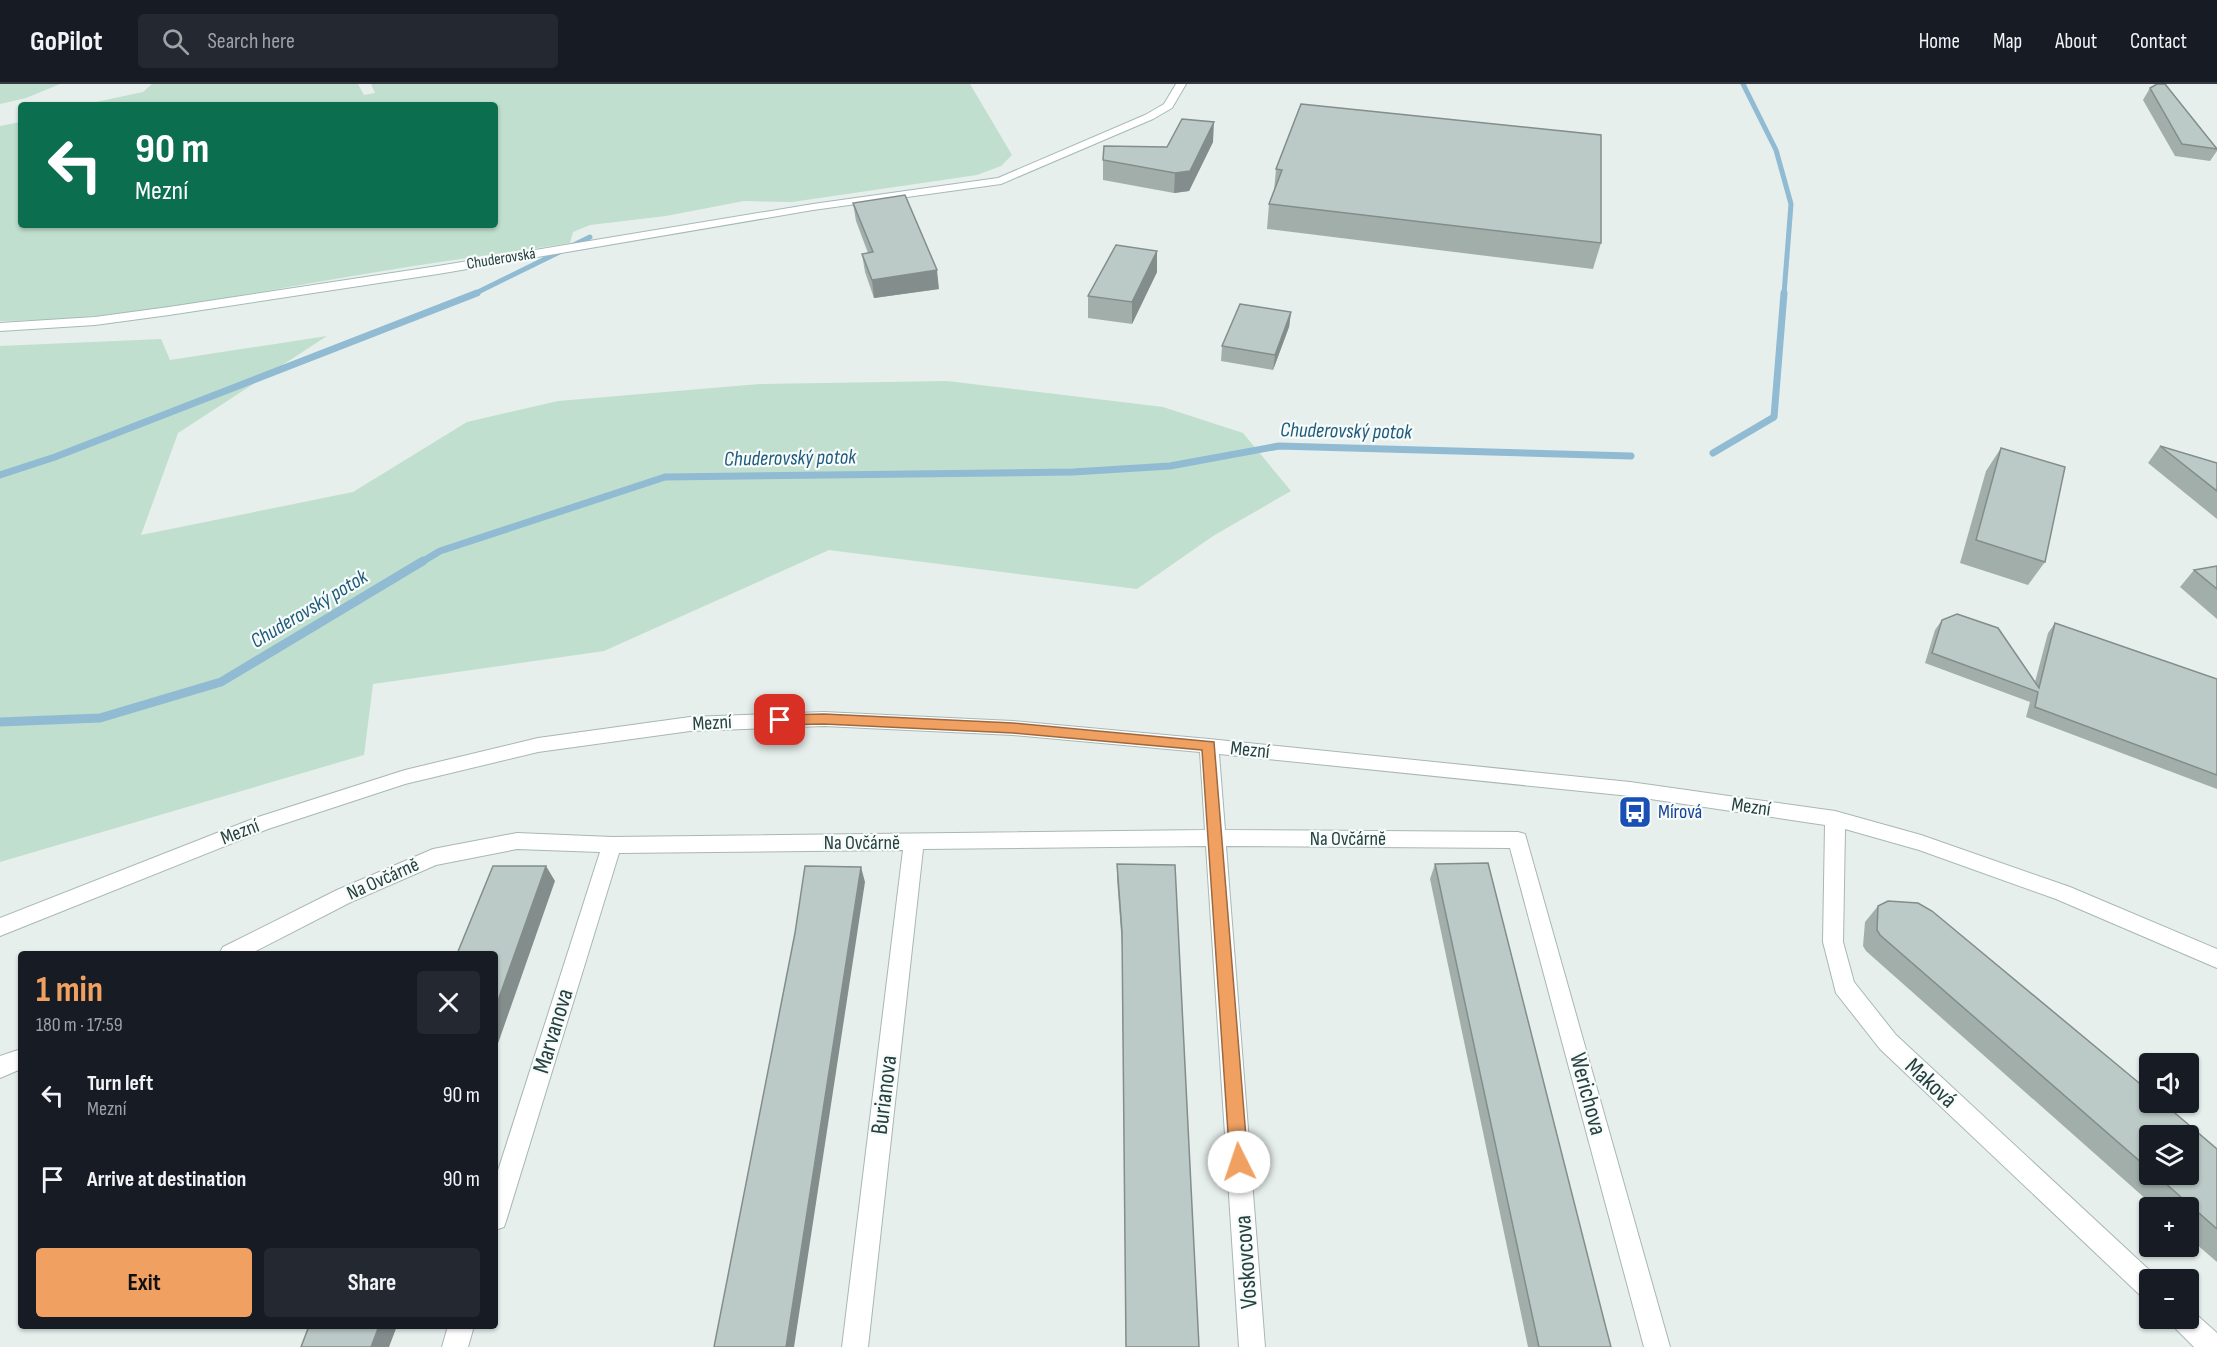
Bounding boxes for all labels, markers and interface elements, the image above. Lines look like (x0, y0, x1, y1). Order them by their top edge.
search box (138, 14, 558, 68)
text: GoPilot (30, 25, 102, 58)
icon: search (159, 25, 192, 58)
text: Search here (207, 28, 295, 55)
text: Home (1919, 29, 1960, 54)
text: Map (1993, 29, 2022, 54)
text: About (2055, 29, 2097, 54)
text: Contact (2130, 29, 2187, 54)
text: 90 m (135, 124, 209, 175)
icon: left (36, 126, 114, 204)
text: Mezní (135, 175, 188, 207)
street label: Chuderovská (465, 244, 537, 274)
water label: Chuderovský potok (1280, 417, 1413, 445)
water label: Chuderovský potok (724, 444, 857, 472)
water label: Chuderovský potok (246, 564, 373, 654)
pin (754, 694, 805, 745)
icon: arrive (763, 703, 796, 736)
street label: Mezní (692, 710, 733, 736)
street label: Mezní (1229, 736, 1271, 764)
street label: Mezní (1730, 792, 1772, 822)
bus stop icon: Mírová (1617, 794, 1653, 830)
place label: Mírová (1658, 800, 1702, 824)
street label: Mezní (217, 814, 263, 850)
street label: Na Ovčárně (1310, 827, 1386, 851)
street label: Na Ovčárně (824, 831, 900, 855)
street label: Na Ovčárně (343, 853, 423, 905)
text: 1 min (36, 969, 103, 1012)
button: close (417, 971, 480, 1034)
street label: Marvanova (526, 985, 580, 1077)
text: 180 m · 17:59 (36, 1013, 123, 1037)
street label: Werichova (1563, 1050, 1613, 1138)
street label: Maková (1899, 1052, 1963, 1114)
map controls (2139, 1053, 2199, 1329)
button: sound (2139, 1053, 2199, 1113)
street label: Burianova (865, 1054, 903, 1136)
text: Turn left (87, 1070, 153, 1097)
icon: left (36, 1079, 69, 1112)
text: 90 m (443, 1082, 480, 1109)
text: Mezní (87, 1097, 126, 1121)
button: layers (2139, 1125, 2199, 1185)
position arrow (1207, 1130, 1271, 1194)
icon: arrive (36, 1163, 69, 1196)
text: Arrive at destination (87, 1166, 246, 1193)
text: 90 m (443, 1166, 480, 1193)
button: + (2139, 1197, 2199, 1257)
street label: Voskovcova (1228, 1214, 1264, 1310)
button: Exit (36, 1248, 252, 1317)
button: Share (264, 1248, 480, 1317)
button: − (2139, 1269, 2199, 1329)

